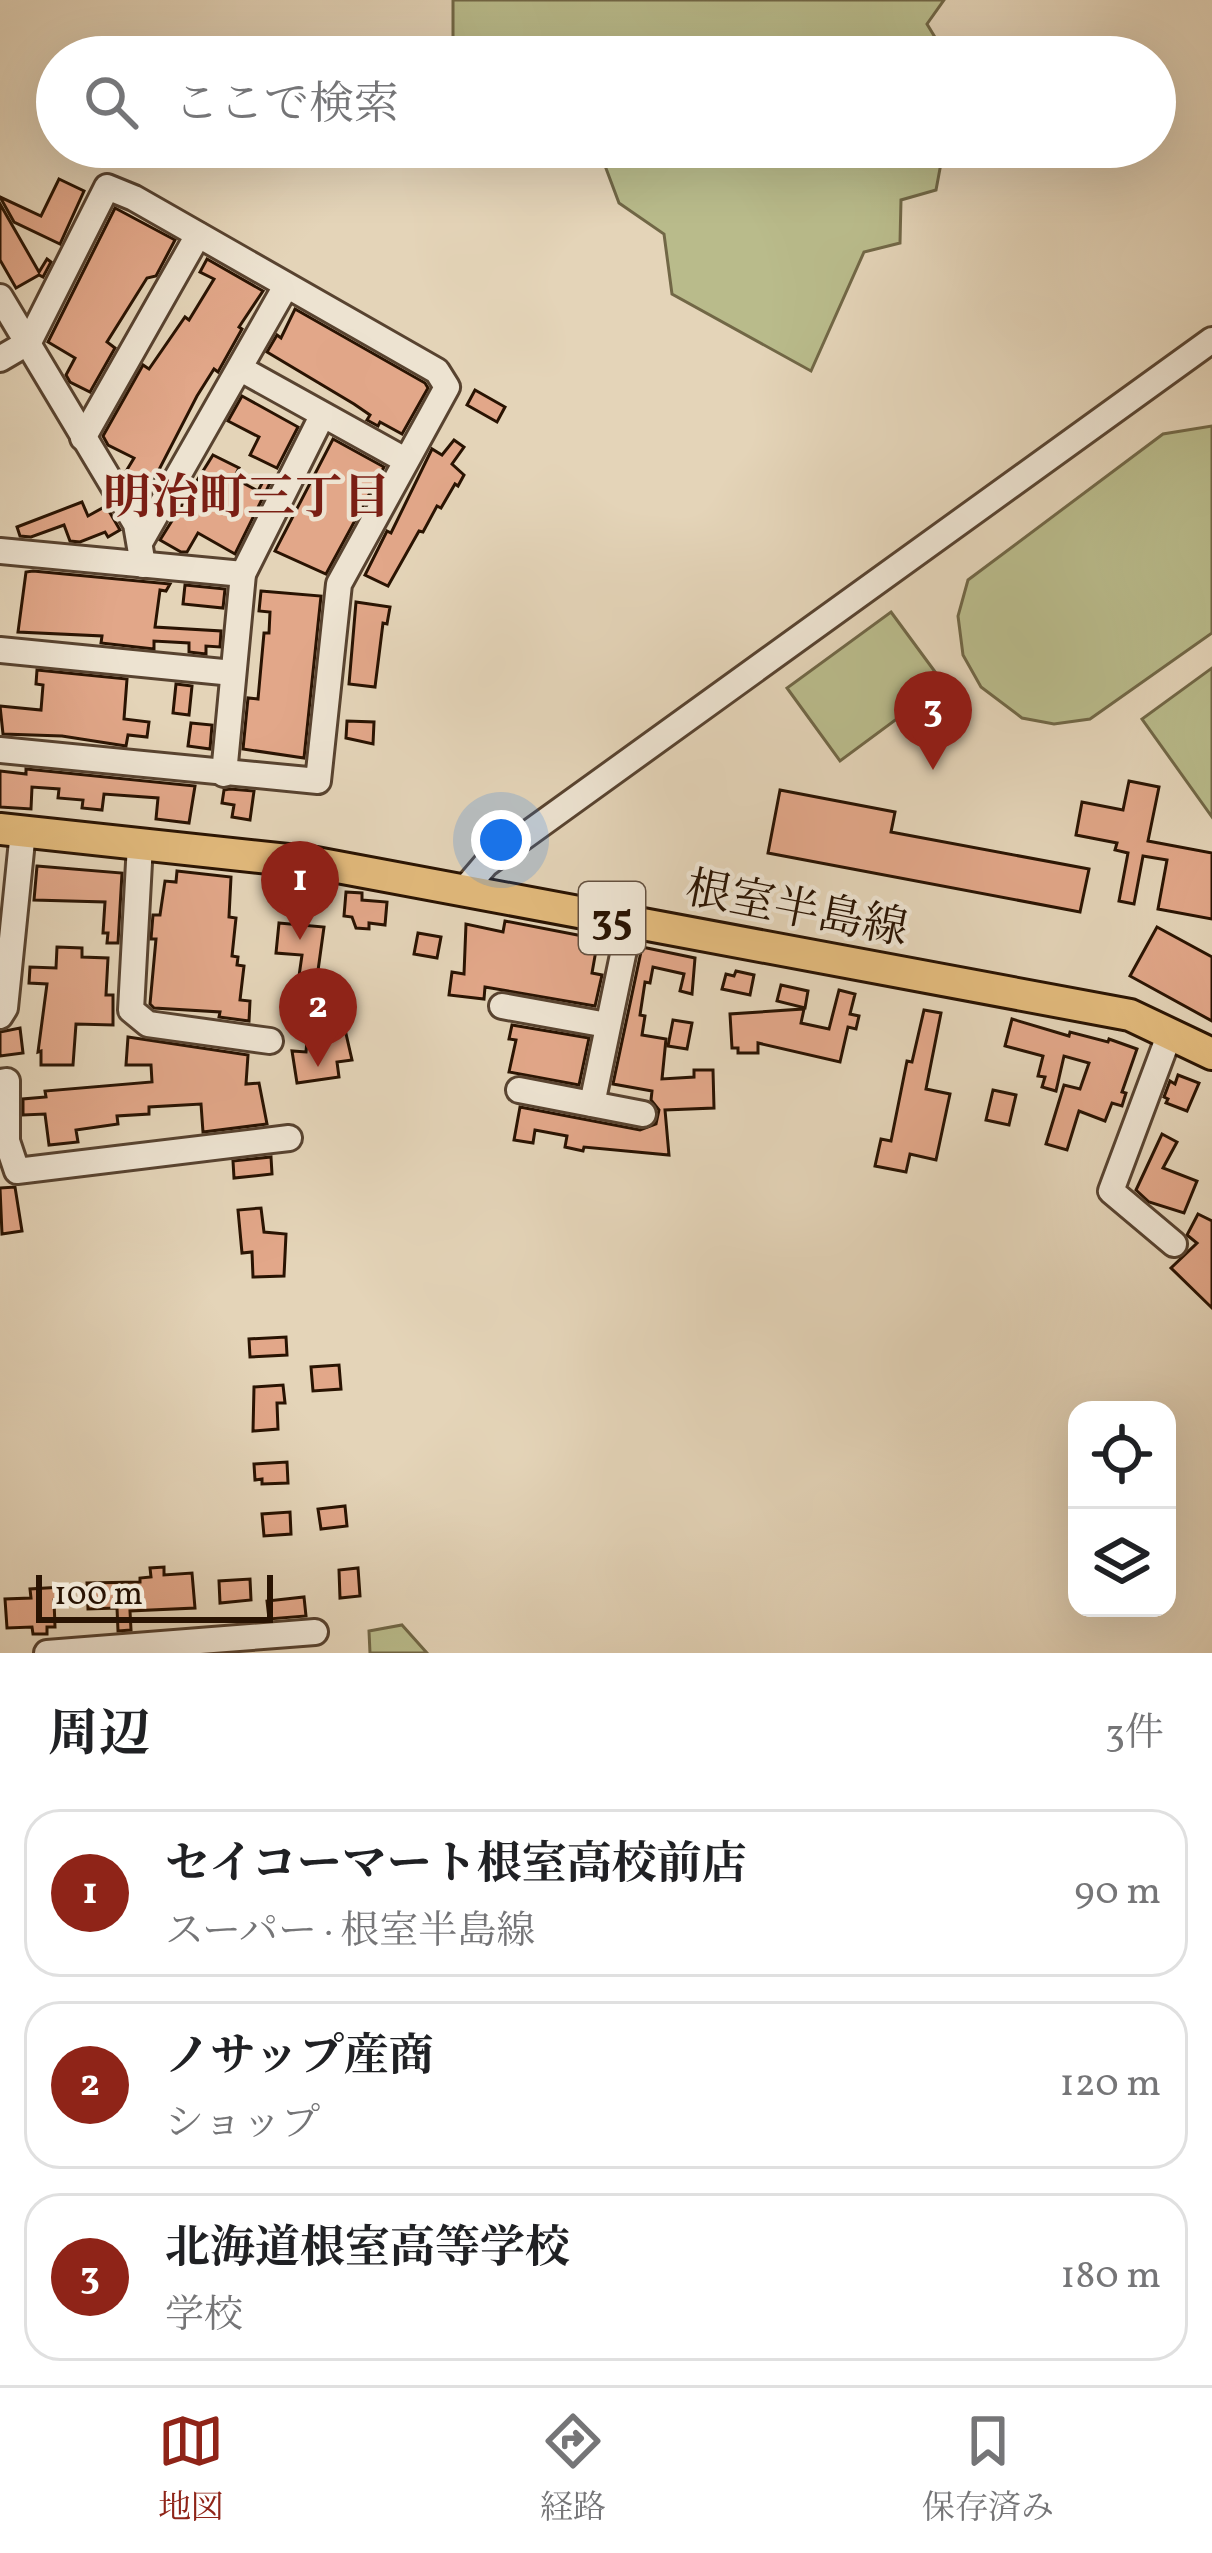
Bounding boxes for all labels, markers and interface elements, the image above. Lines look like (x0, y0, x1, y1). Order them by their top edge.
search box (36, 36, 1176, 168)
icon: search (78, 69, 144, 135)
text: ここで検索 (174, 75, 399, 138)
district label: 明治町三丁目 (103, 467, 391, 534)
pin: 3 (894, 671, 972, 770)
your location (471, 810, 531, 870)
pin: 1 (261, 841, 339, 940)
street label: 根室半島線 (680, 859, 913, 964)
road number: 35 (579, 882, 645, 954)
pin: 2 (279, 968, 357, 1067)
map controls (1068, 1401, 1176, 1617)
button: locate (1068, 1401, 1176, 1509)
button: layers (1068, 1509, 1176, 1617)
scale bar (36, 1569, 273, 1622)
text: 100 m (54, 1573, 143, 1619)
text: 周辺 (48, 1701, 150, 1772)
text: 3件 (1105, 1708, 1164, 1762)
text: セイコーマート根室高校前店 (165, 1835, 747, 1898)
text: 1 (82, 1866, 98, 1920)
text: 90 m (1074, 1866, 1161, 1920)
text: スーパー · 根室半島線 (165, 1906, 535, 1960)
text: ノサップ産商 (165, 2027, 434, 2090)
text: 2 (80, 2058, 100, 2112)
text: 120 m (1060, 2058, 1161, 2112)
text: ショップ (165, 2098, 320, 2152)
text: 北海道根室高等学校 (165, 2219, 570, 2282)
text: 3 (80, 2250, 100, 2304)
text: 180 m (1060, 2250, 1161, 2304)
text: 学校 (165, 2290, 243, 2344)
tab: 地図 (158, 2408, 224, 2533)
tab: 経路 (540, 2408, 606, 2533)
tab: 保存済み (922, 2408, 1054, 2533)

